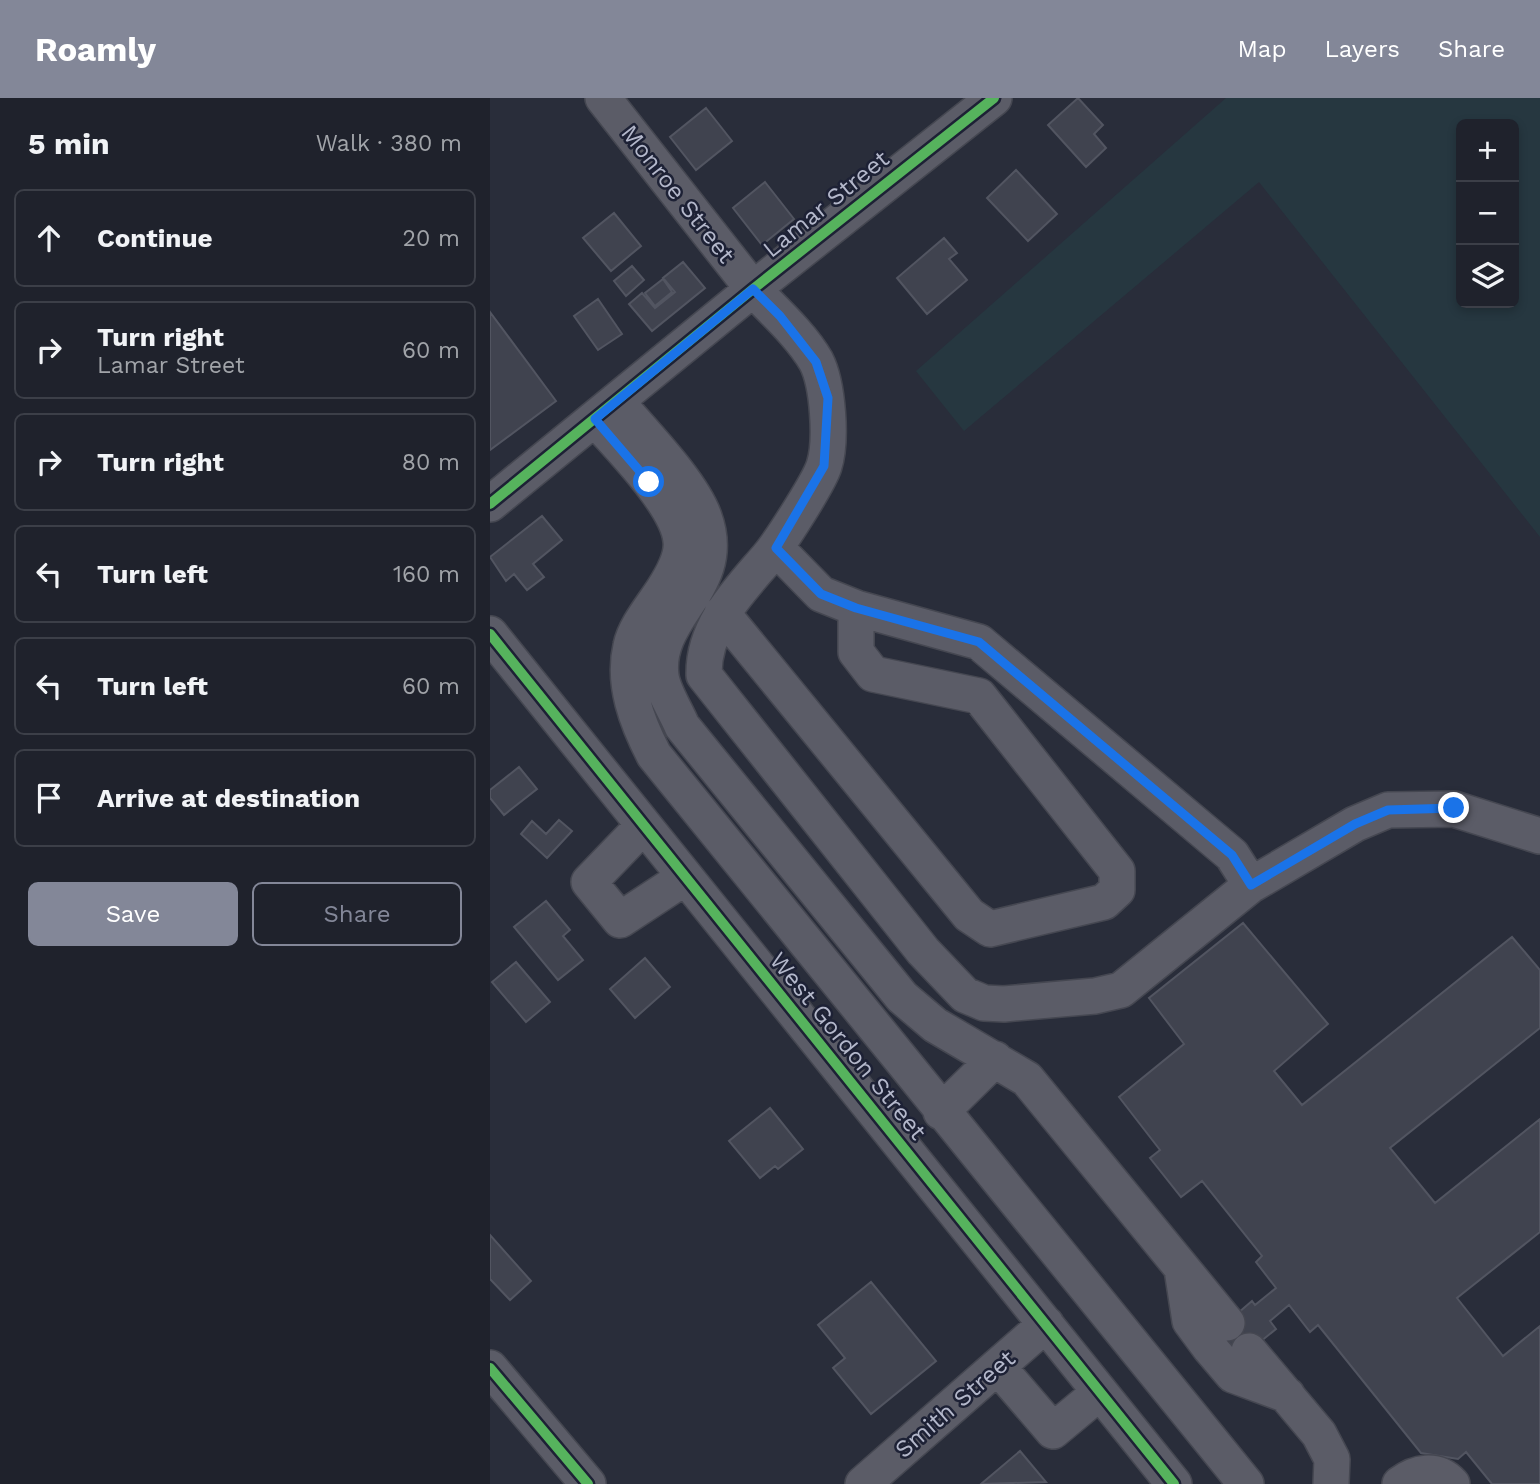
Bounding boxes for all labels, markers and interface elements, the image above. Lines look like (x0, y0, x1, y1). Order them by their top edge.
text: Roamly (35, 30, 156, 69)
text: Map (1238, 35, 1286, 63)
text: Layers (1324, 35, 1400, 63)
text: Share (1438, 35, 1505, 63)
street label: Monroe Street (615, 119, 741, 269)
map controls (1456, 119, 1519, 308)
button: + (1456, 119, 1519, 182)
text: 5 min (28, 126, 110, 161)
text: Walk · 380 m (316, 130, 462, 157)
street label: Lamar Street (757, 145, 895, 263)
button: − (1456, 182, 1519, 245)
icon: ahead (30, 219, 68, 257)
text: Continue (97, 223, 213, 253)
text: 20 m (403, 225, 460, 252)
button: layers (1456, 245, 1519, 308)
text: Turn right (97, 322, 224, 352)
icon: right (30, 331, 68, 369)
text: 60 m (402, 337, 460, 364)
text: Lamar Street (97, 352, 245, 379)
icon: right (30, 443, 68, 481)
text: Turn right (97, 447, 224, 477)
text: 80 m (402, 449, 460, 476)
route start (633, 466, 664, 497)
icon: left (30, 555, 68, 593)
text: Turn left (97, 559, 208, 589)
text: 160 m (393, 561, 460, 588)
icon: left (30, 667, 68, 705)
text: Turn left (97, 671, 208, 701)
text: 60 m (402, 673, 460, 700)
icon: arrive (30, 779, 68, 817)
text: Arrive at destination (97, 783, 360, 813)
route end (1438, 792, 1469, 823)
button: Save (28, 882, 238, 946)
button: Share (252, 882, 462, 946)
street label: West Gordon Street (764, 947, 932, 1145)
street label: Smith Street (889, 1344, 1021, 1464)

